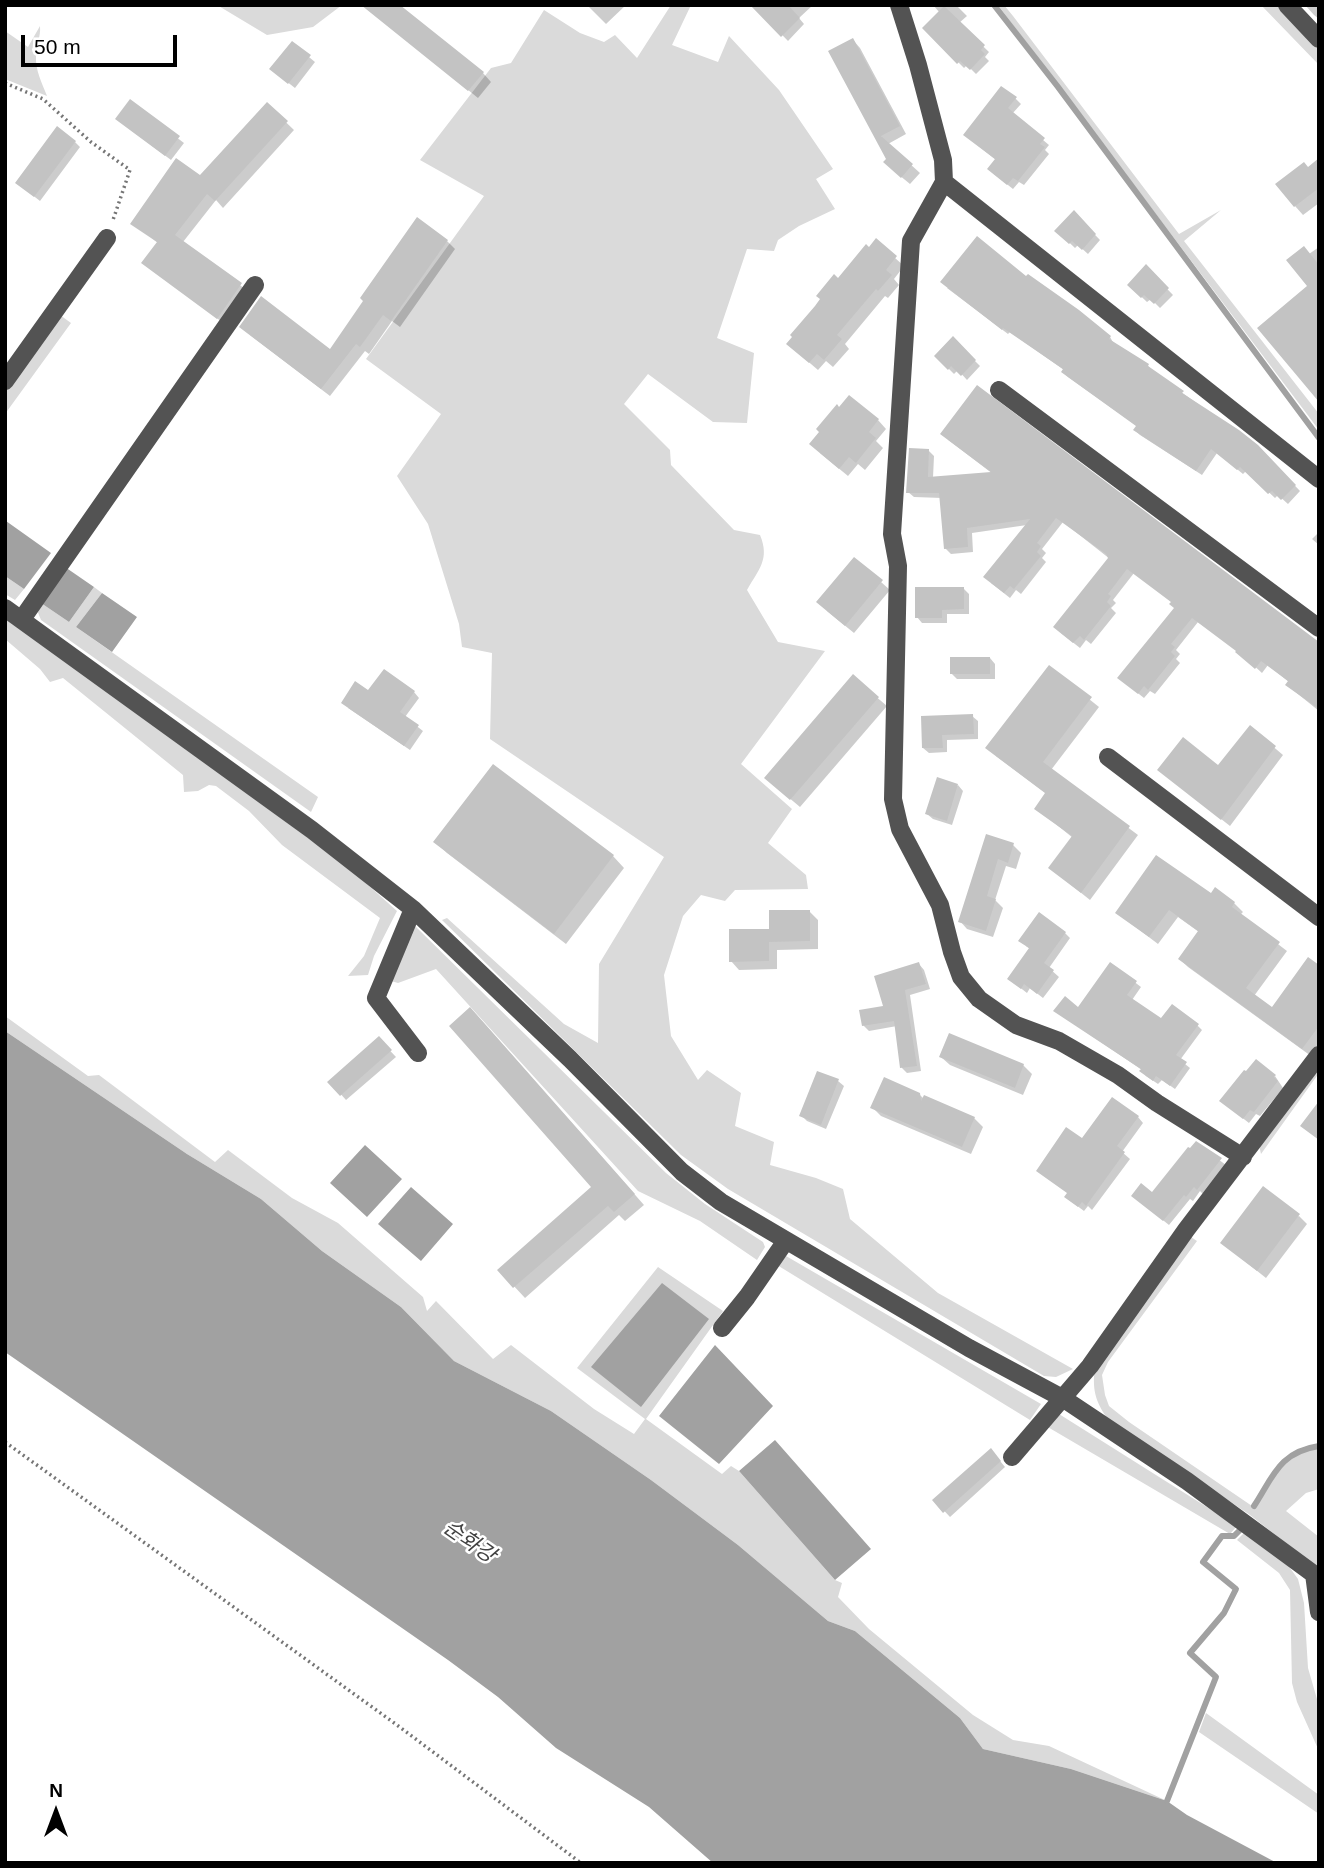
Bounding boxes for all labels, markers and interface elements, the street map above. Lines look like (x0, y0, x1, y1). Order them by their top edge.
scale bar (24, 21, 180, 65)
text: 50 m (34, 35, 81, 58)
water label: 순화강 (438, 1515, 500, 1569)
north arrow (21, 1777, 91, 1847)
text: N (49, 1780, 63, 1801)

